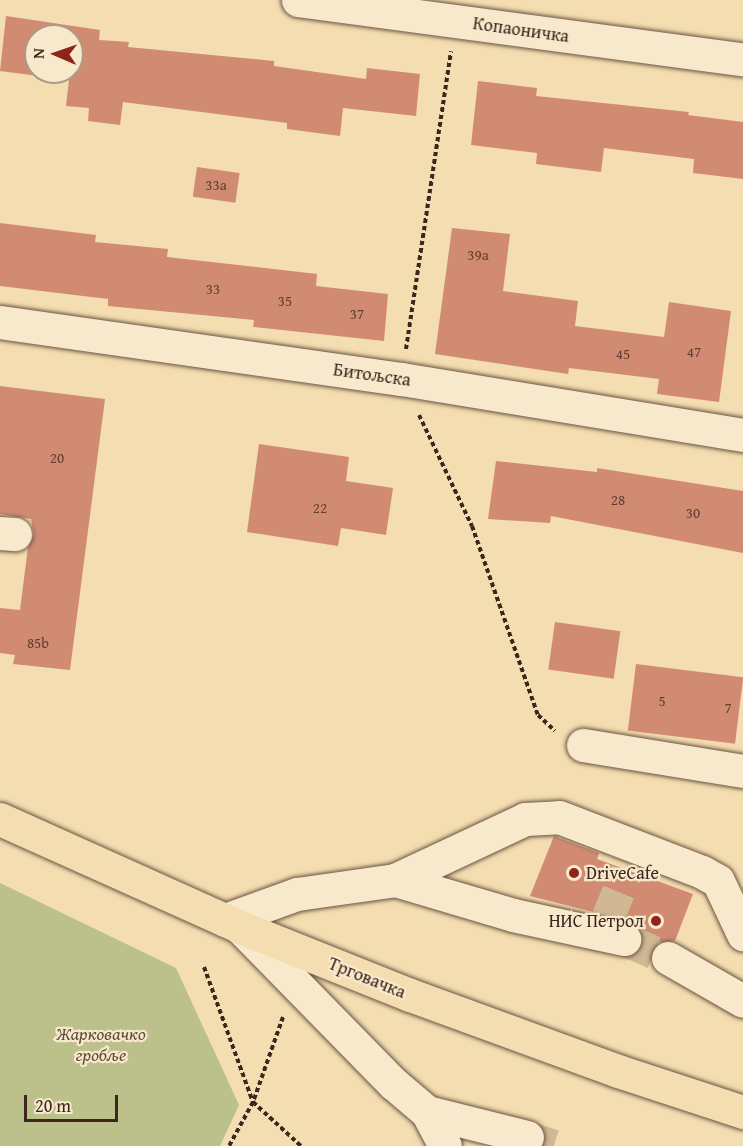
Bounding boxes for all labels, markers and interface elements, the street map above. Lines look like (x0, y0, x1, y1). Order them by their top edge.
street label: Копаоничка (472, 13, 570, 47)
north arrow (24, 24, 84, 84)
text: N (26, 48, 50, 59)
house number: 33a (205, 176, 227, 194)
house number: 39a (467, 246, 489, 264)
house number: 33 (206, 280, 220, 298)
house number: 35 (278, 292, 292, 310)
house number: 37 (350, 305, 364, 323)
house number: 47 (687, 343, 701, 361)
house number: 45 (616, 345, 630, 363)
street label: Битољска (332, 359, 412, 391)
house number: 20 (50, 449, 64, 467)
house number: 28 (611, 491, 625, 509)
house number: 22 (313, 499, 327, 517)
house number: 30 (686, 504, 700, 522)
house number: 85b (27, 634, 49, 652)
house number: 5 (658, 692, 666, 710)
house number: 7 (724, 699, 732, 717)
place label: DriveCafe (586, 862, 659, 884)
marker: DriveCafe (567, 866, 581, 880)
place label: НИС Петрол (549, 910, 644, 932)
marker: НИС Петрол (649, 914, 663, 928)
street label: Трговачка (325, 953, 409, 1003)
park label: Жарковачко гробље (56, 1024, 146, 1066)
scale bar (27, 1083, 122, 1121)
text: 20 m (35, 1092, 71, 1119)

